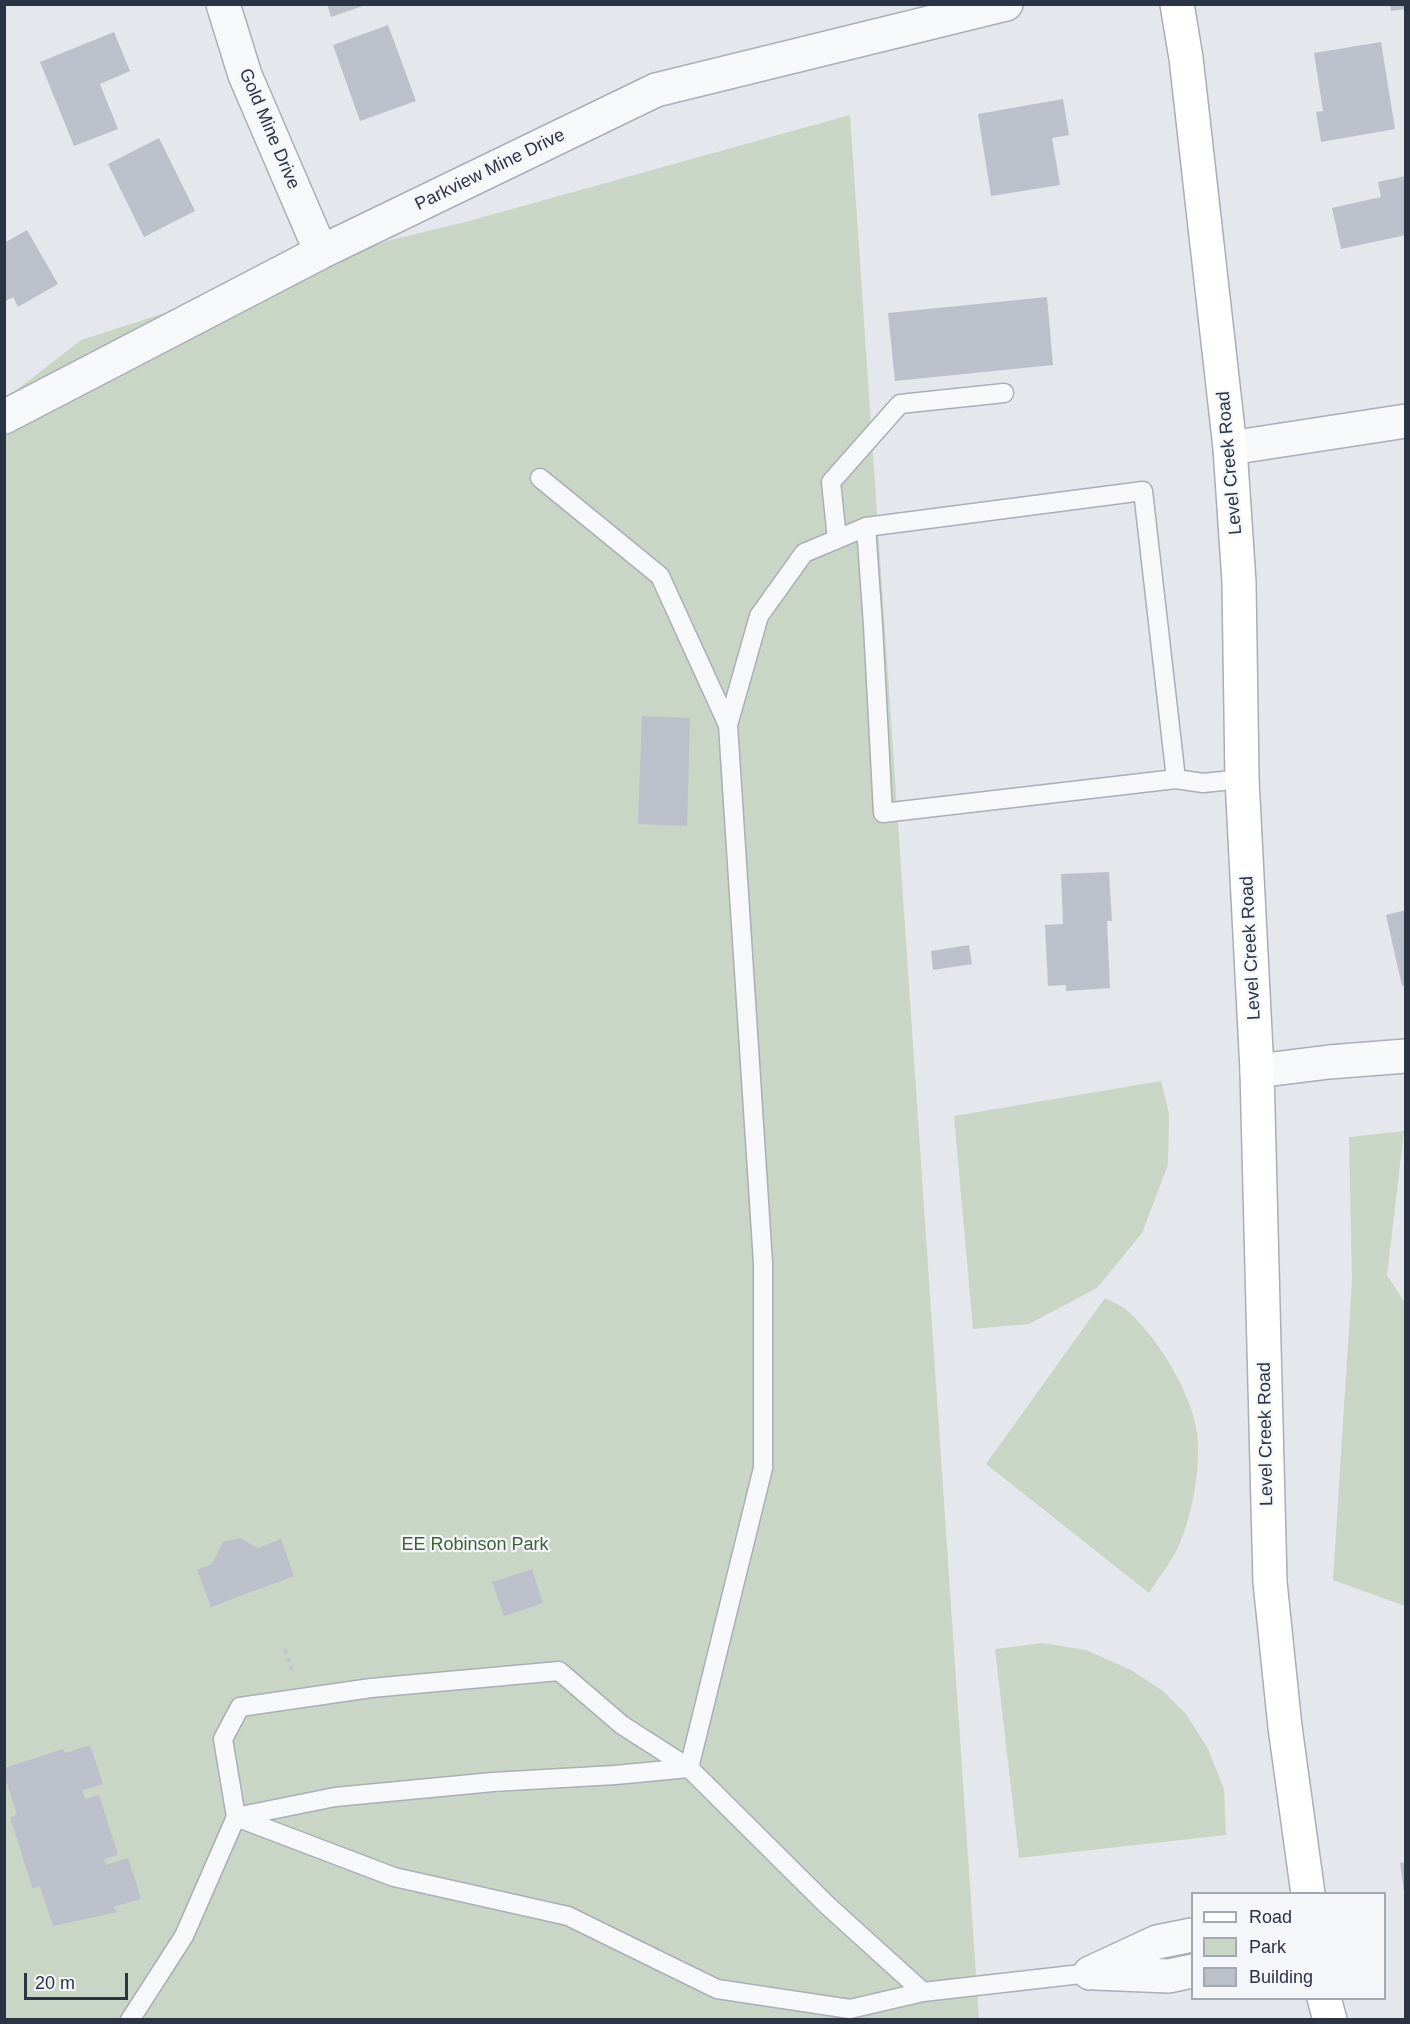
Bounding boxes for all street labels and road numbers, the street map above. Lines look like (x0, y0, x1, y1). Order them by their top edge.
street label: Gold Mine Drive (234, 65, 304, 193)
street label: Parkview Mine Drive (412, 124, 568, 216)
street label: Level Creek Road (1213, 390, 1247, 536)
street label: Level Creek Road (1236, 875, 1266, 1021)
street label: Level Creek Road (1254, 1362, 1278, 1506)

